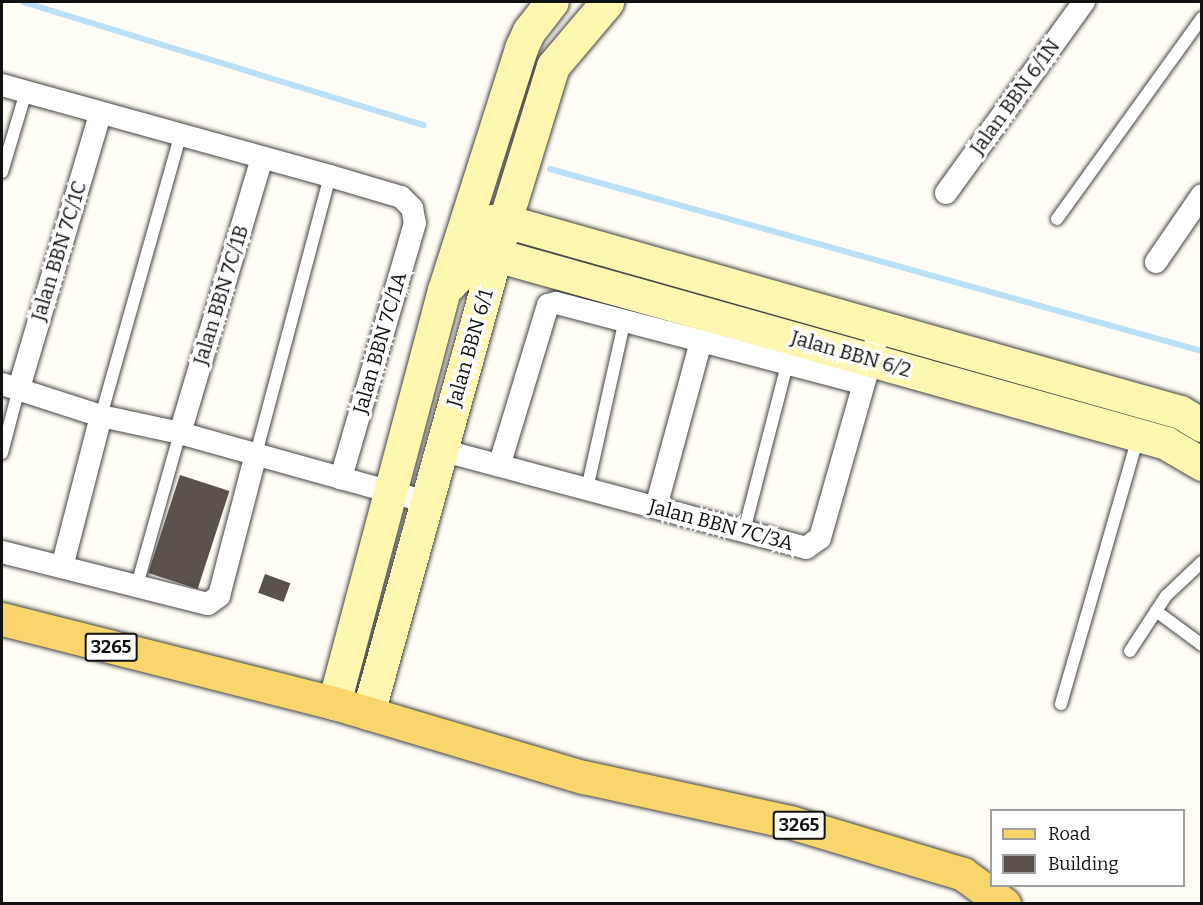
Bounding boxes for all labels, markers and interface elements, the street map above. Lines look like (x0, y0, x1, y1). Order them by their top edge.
street label: Jalan BBN 6/1N (965, 35, 1065, 159)
street label: Jalan BBN 7C/1C (26, 178, 92, 324)
street label: Jalan BBN 7C/1B (188, 222, 254, 368)
street label: Jalan BBN 7C/1A (348, 269, 412, 417)
street label: Jalan BBN 6/1 (442, 287, 498, 409)
street label: Jalan BBN 6/2 (788, 325, 914, 383)
street label: Jalan BBN 7C/3A (646, 494, 796, 556)
road number: 3265 (84, 632, 138, 662)
legend (990, 809, 1185, 887)
road number: 3265 (772, 810, 826, 840)
text: Road (1048, 823, 1090, 845)
text: Building (1048, 853, 1119, 875)

